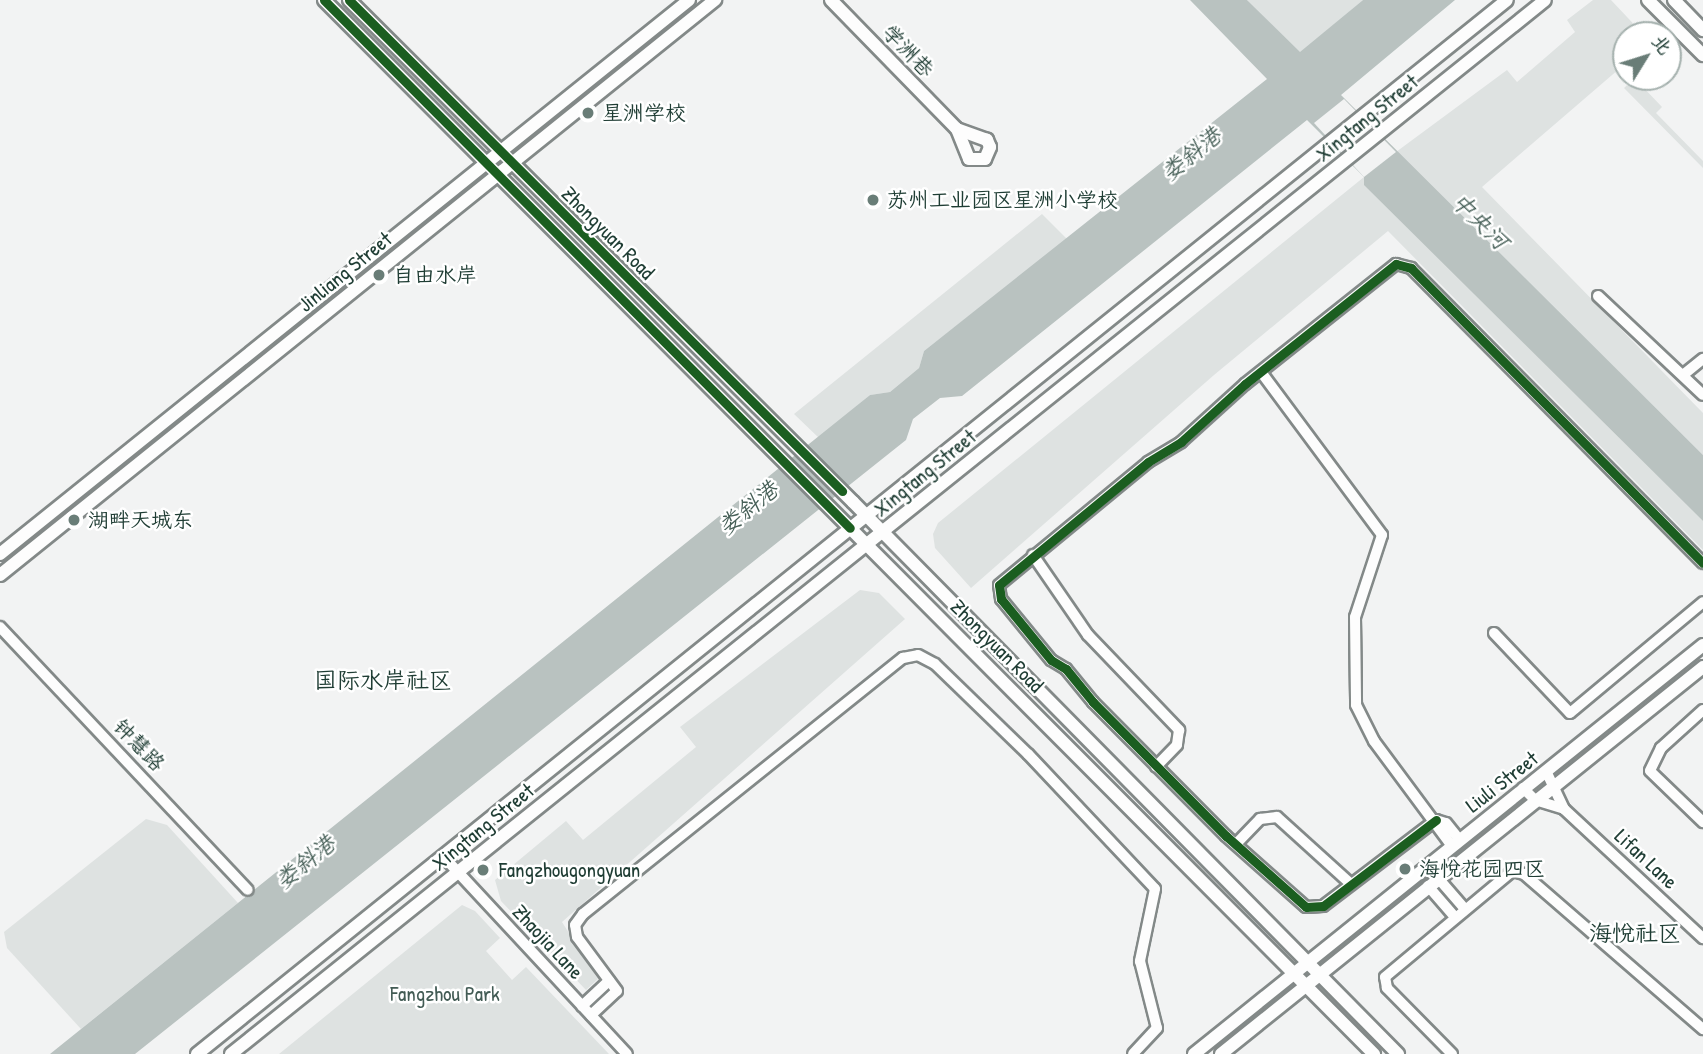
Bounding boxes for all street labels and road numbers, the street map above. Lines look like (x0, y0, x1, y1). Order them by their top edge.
street label: 学洲巷 (877, 20, 939, 82)
street label: Xingtang Street (1311, 69, 1423, 167)
street label: Zhongyuan Road (556, 181, 660, 285)
street label: Jinliang Street (293, 227, 397, 317)
street label: Xingtang Street (869, 424, 981, 522)
street label: Zhongyuan Road (945, 594, 1049, 698)
street label: 钟慧路 (108, 714, 170, 776)
street label: Liuli Street (1461, 746, 1543, 818)
street label: Xingtang Street (427, 778, 539, 876)
street label: Lifan Lane (1609, 824, 1683, 894)
street label: Zhaojia Lane (507, 899, 589, 985)

